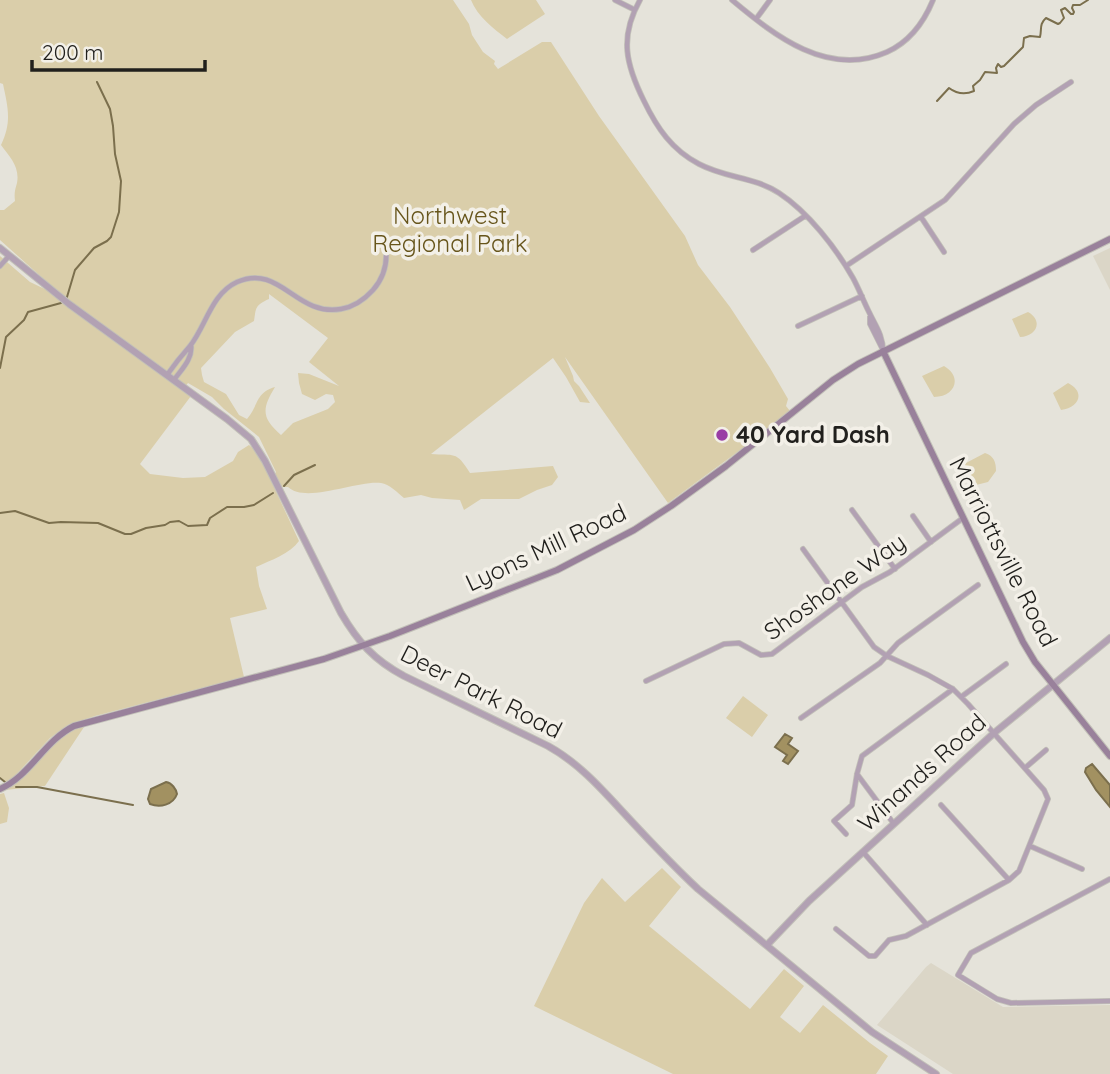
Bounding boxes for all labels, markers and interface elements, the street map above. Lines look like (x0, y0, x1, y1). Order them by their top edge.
scale bar (32, 28, 205, 72)
text: 200 m (42, 39, 104, 65)
park label: Northwest Regional Park (372, 200, 528, 258)
place label: 40 Yard Dash (736, 419, 890, 449)
marker: 40 Yard Dash (714, 427, 730, 443)
street label: Marriottsville Road (943, 452, 1065, 651)
street label: Lyons Mill Road (460, 497, 631, 597)
street label: Shoshone Way (758, 526, 911, 646)
street label: Deer Park Road (396, 638, 567, 745)
street label: Winands Road (851, 707, 992, 838)

